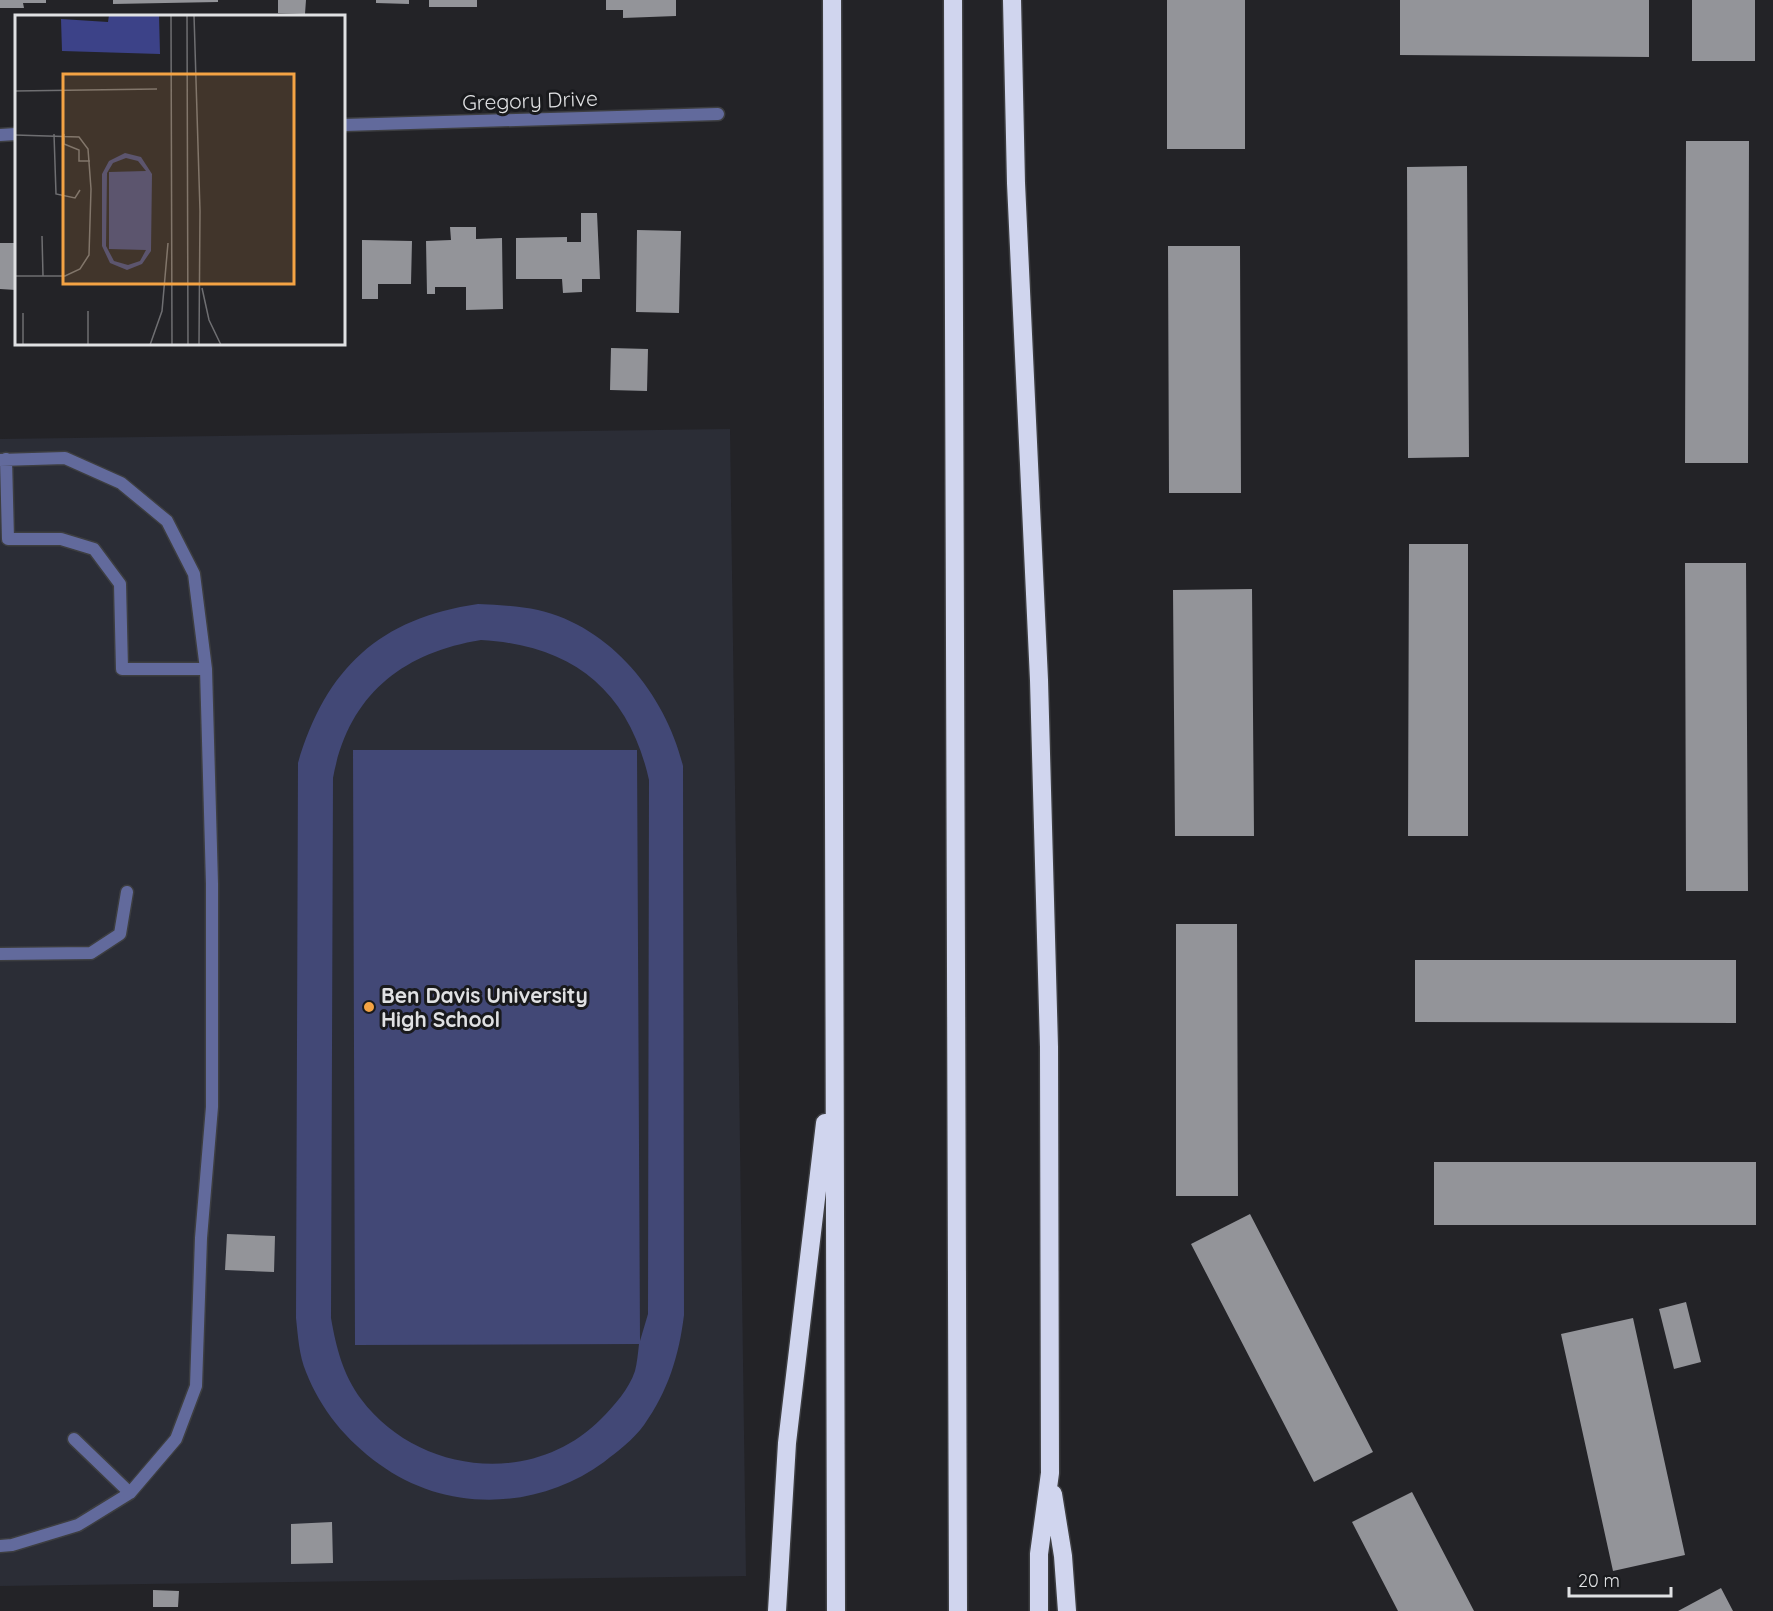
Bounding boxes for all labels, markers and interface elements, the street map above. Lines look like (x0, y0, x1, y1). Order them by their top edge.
inset map (15, 15, 345, 345)
street label: Gregory Drive (462, 85, 598, 115)
place label: Ben Davis University High School (381, 982, 588, 1032)
marker: Ben Davis University High School (362, 1000, 376, 1014)
scale bar (1569, 1560, 1671, 1598)
text: 20 m (1578, 1569, 1620, 1592)

